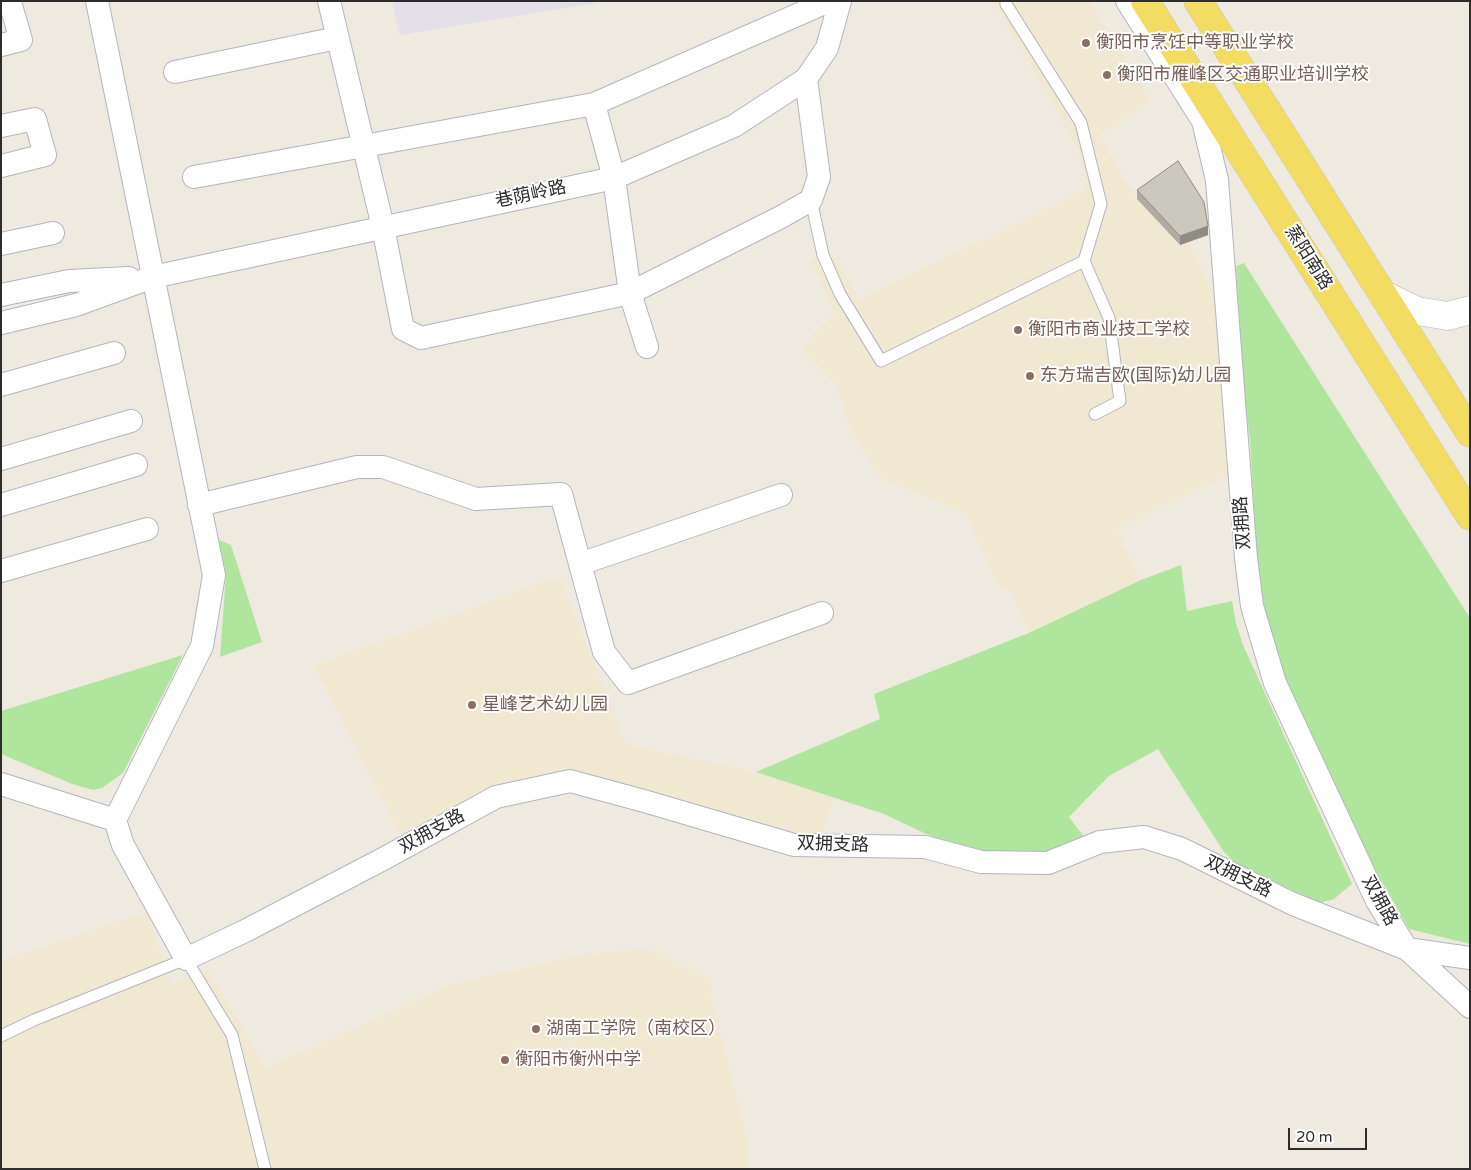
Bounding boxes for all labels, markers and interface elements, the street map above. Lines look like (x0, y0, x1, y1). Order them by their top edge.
place label: 衡阳市烹饪中等职业学校 (1096, 32, 1294, 54)
marker: 衡阳市烹饪中等职业学校 (1080, 37, 1092, 49)
place label: 衡阳市雁峰区交通职业培训学校 (1117, 64, 1369, 86)
marker: 衡阳市雁峰区交通职业培训学校 (1101, 69, 1113, 81)
street label: 巷荫岭路 (494, 177, 568, 213)
street label: 蒸阳南路 (1280, 222, 1336, 294)
place label: 衡阳市商业技工学校 (1028, 319, 1190, 341)
marker: 衡阳市商业技工学校 (1012, 324, 1024, 336)
place label: 东方瑞吉欧(国际)幼儿园 (1040, 365, 1231, 387)
marker: 东方瑞吉欧(国际)幼儿园 (1024, 370, 1036, 382)
street label: 双拥路 (1230, 495, 1256, 551)
place label: 星峰艺术幼儿园 (482, 694, 608, 716)
marker: 星峰艺术幼儿园 (466, 699, 478, 711)
street label: 双拥支路 (395, 805, 469, 859)
street label: 双拥支路 (797, 833, 869, 857)
street label: 双拥支路 (1201, 852, 1275, 902)
street label: 双拥路 (1356, 872, 1402, 930)
place label: 湖南工学院（南校区） (546, 1018, 726, 1040)
marker: 湖南工学院（南校区） (530, 1023, 542, 1035)
place label: 衡阳市衡州中学 (515, 1049, 641, 1071)
marker: 衡阳市衡州中学 (499, 1054, 511, 1066)
scale bar (1291, 1118, 1370, 1150)
text: 20 m (1296, 1128, 1333, 1146)

